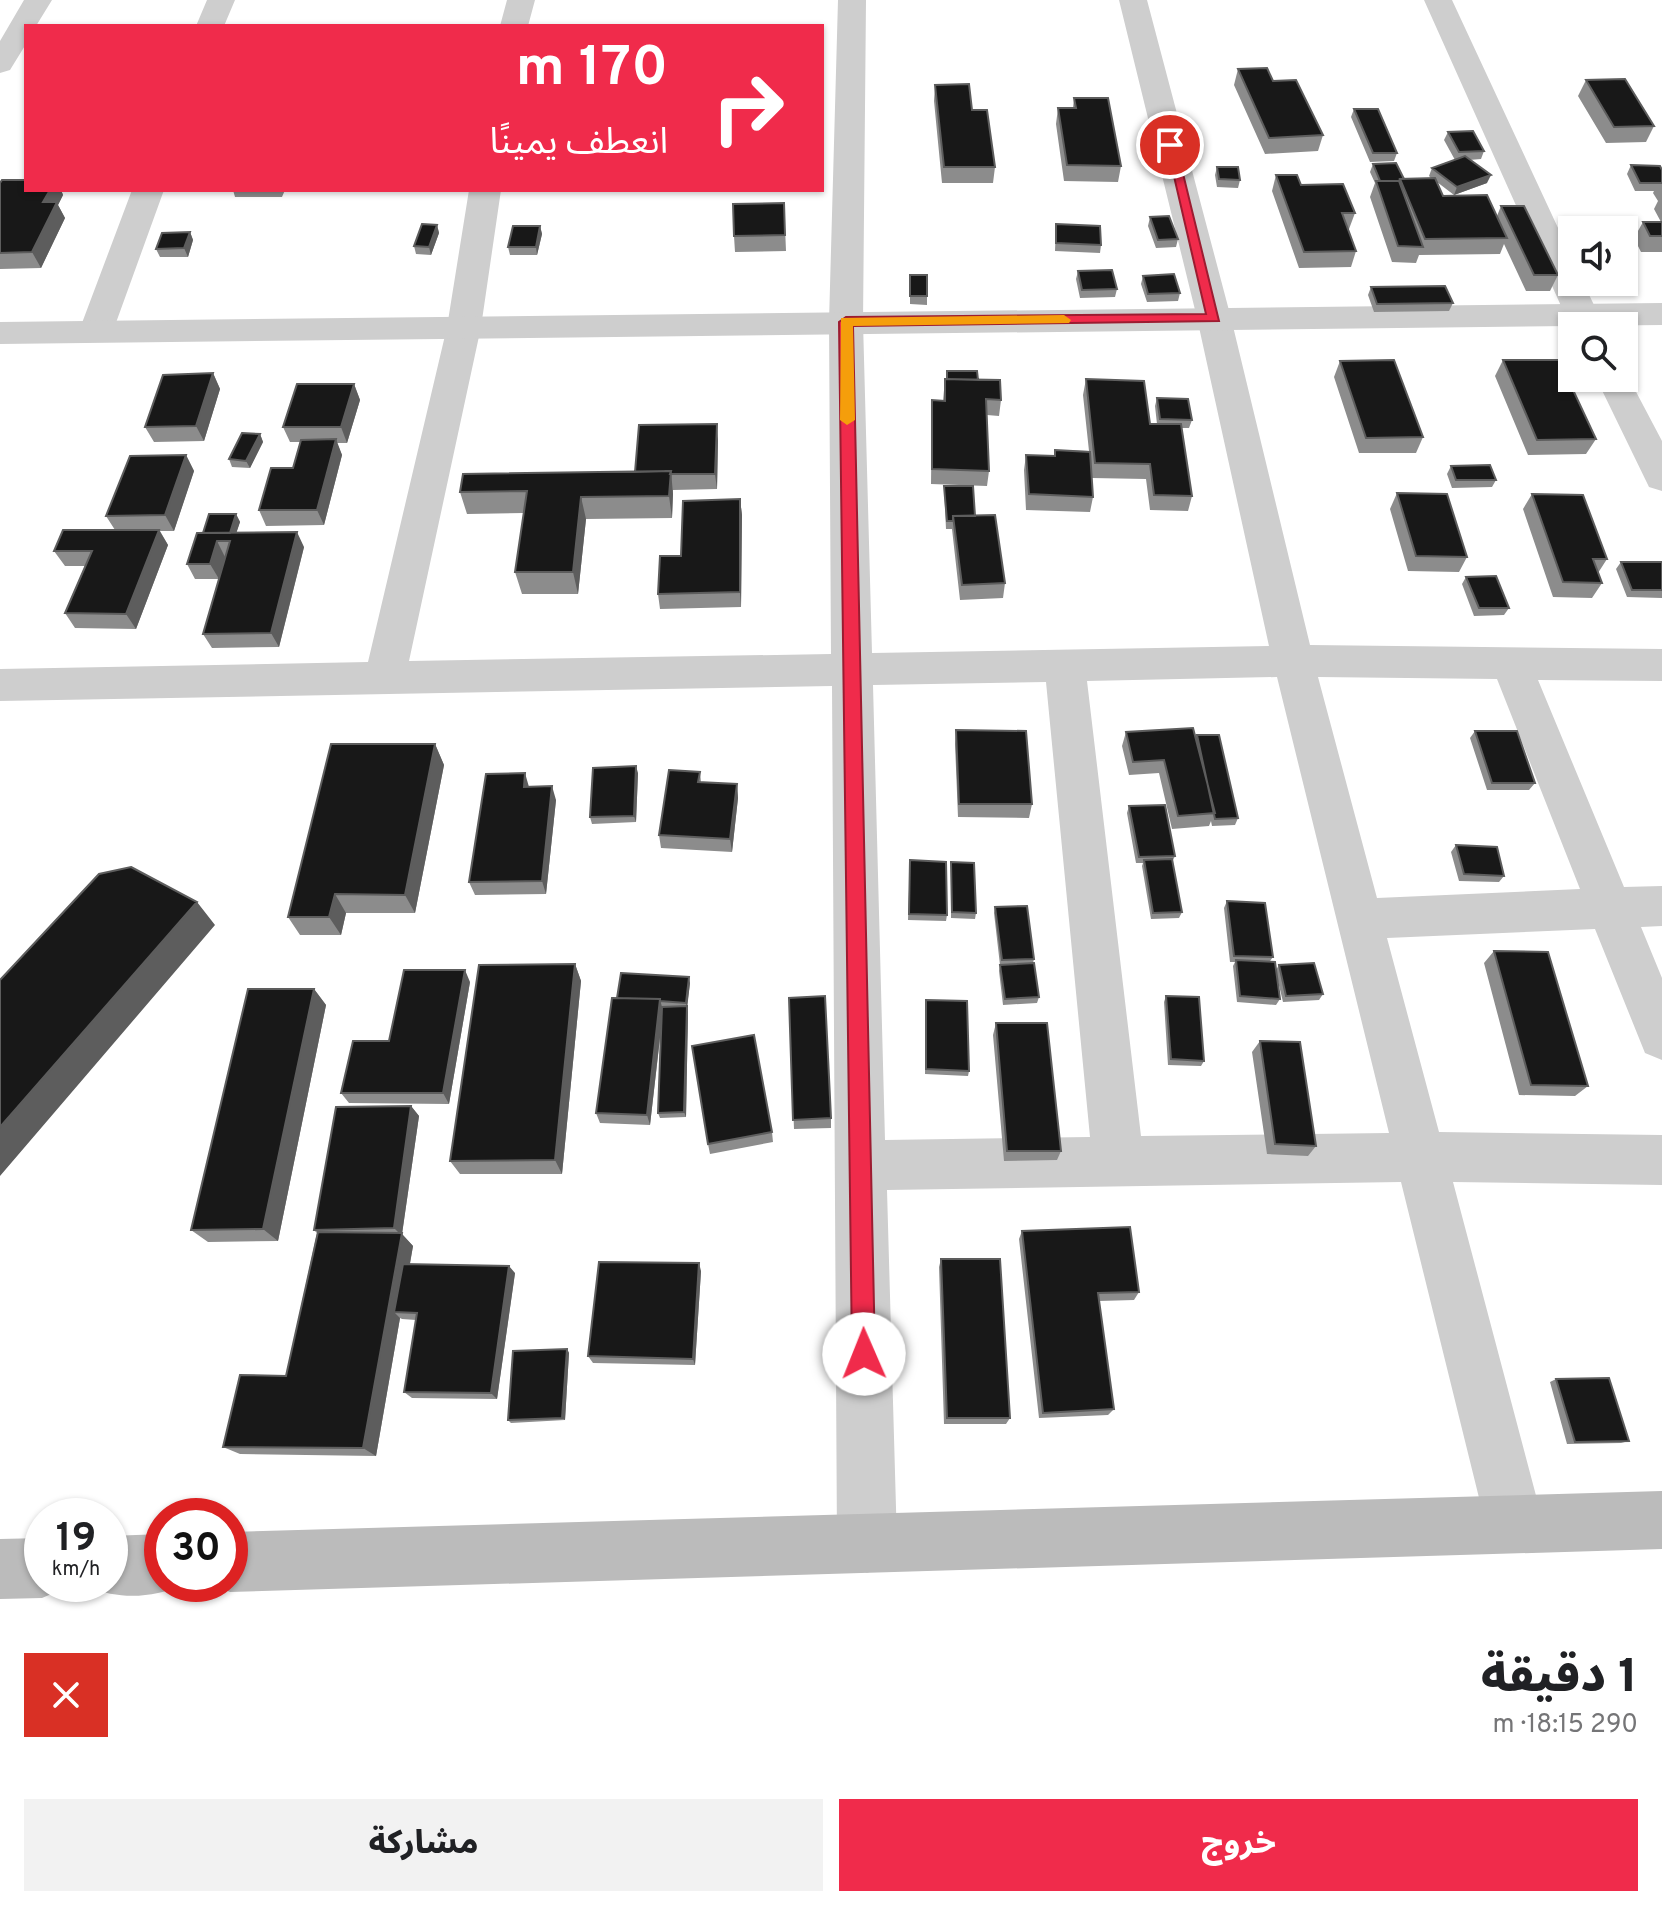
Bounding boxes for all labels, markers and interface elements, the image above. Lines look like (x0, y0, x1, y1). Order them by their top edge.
text: 170 m (516, 35, 668, 105)
icon: right (696, 56, 800, 160)
pin (1136, 111, 1204, 179)
text: انعطف يمينًا (490, 121, 668, 167)
icon: arrive (1148, 123, 1192, 167)
map controls (1558, 216, 1638, 392)
button: sound (1558, 216, 1638, 296)
button: search (1558, 312, 1638, 392)
position arrow (822, 1312, 906, 1396)
speed limit sign: 30 (144, 1498, 248, 1602)
text: 19 (56, 1515, 96, 1565)
text: km/h (52, 1557, 100, 1583)
text: 1 دقيقة (1481, 1649, 1638, 1709)
button: close (24, 1653, 108, 1737)
text: 290 m · 18:15 (1492, 1709, 1638, 1742)
button: مشاركة (24, 1799, 823, 1891)
button: خروج (839, 1799, 1638, 1891)

